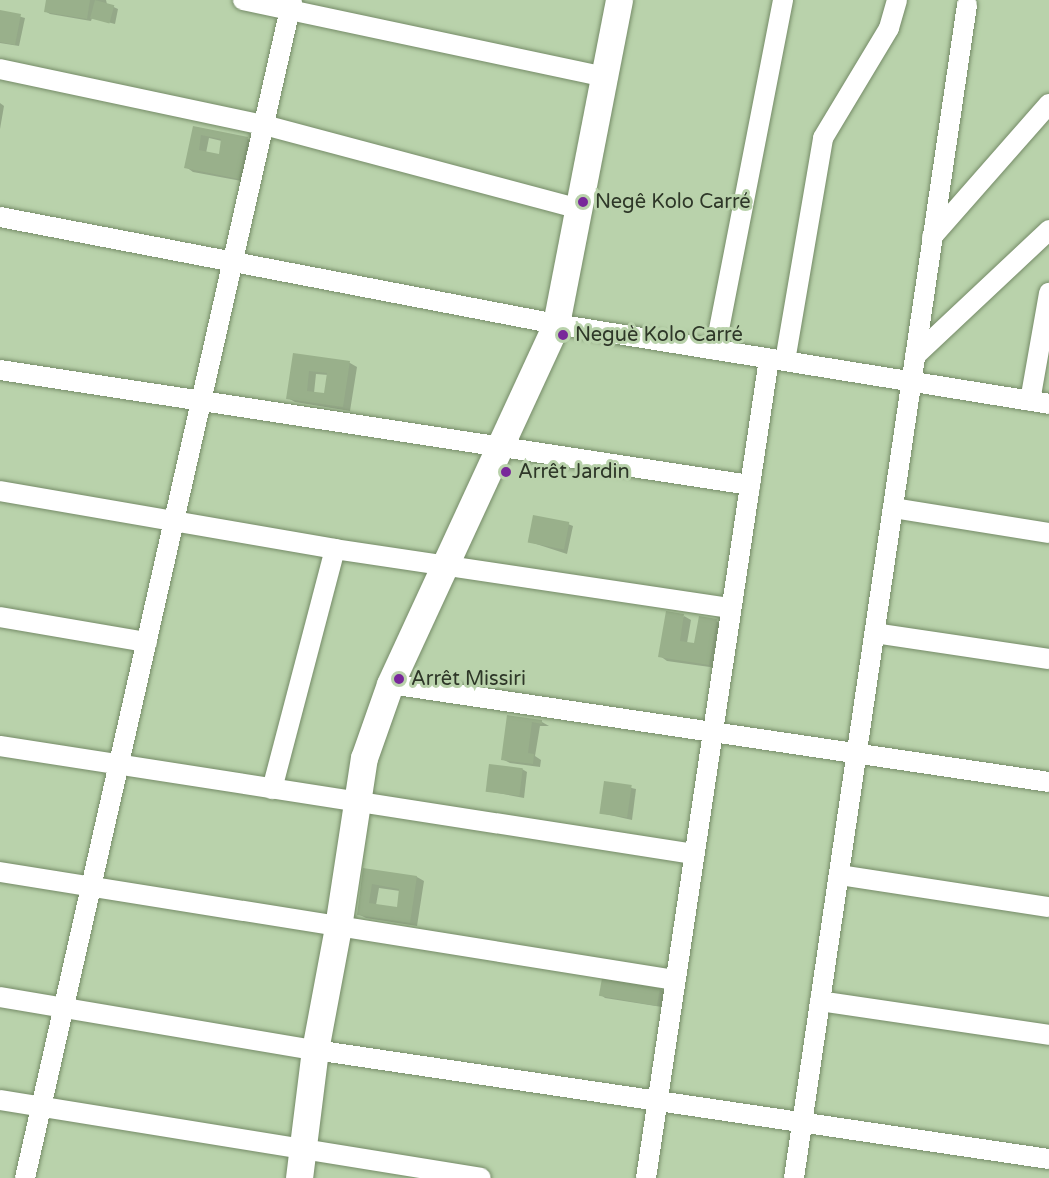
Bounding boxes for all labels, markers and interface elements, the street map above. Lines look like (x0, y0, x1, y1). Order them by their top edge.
place label: Negê Kolo Carré (595, 190, 751, 214)
marker: Negê Kolo Carré (576, 195, 590, 209)
place label: Neguè Kolo Carré (575, 323, 743, 347)
marker: Neguè Kolo Carré (556, 328, 570, 342)
place label: Arrêt Jardin (518, 460, 630, 484)
marker: Arrêt Jardin (499, 465, 513, 479)
place label: Arrêt Missiri (411, 667, 526, 691)
marker: Arrêt Missiri (392, 672, 406, 686)

